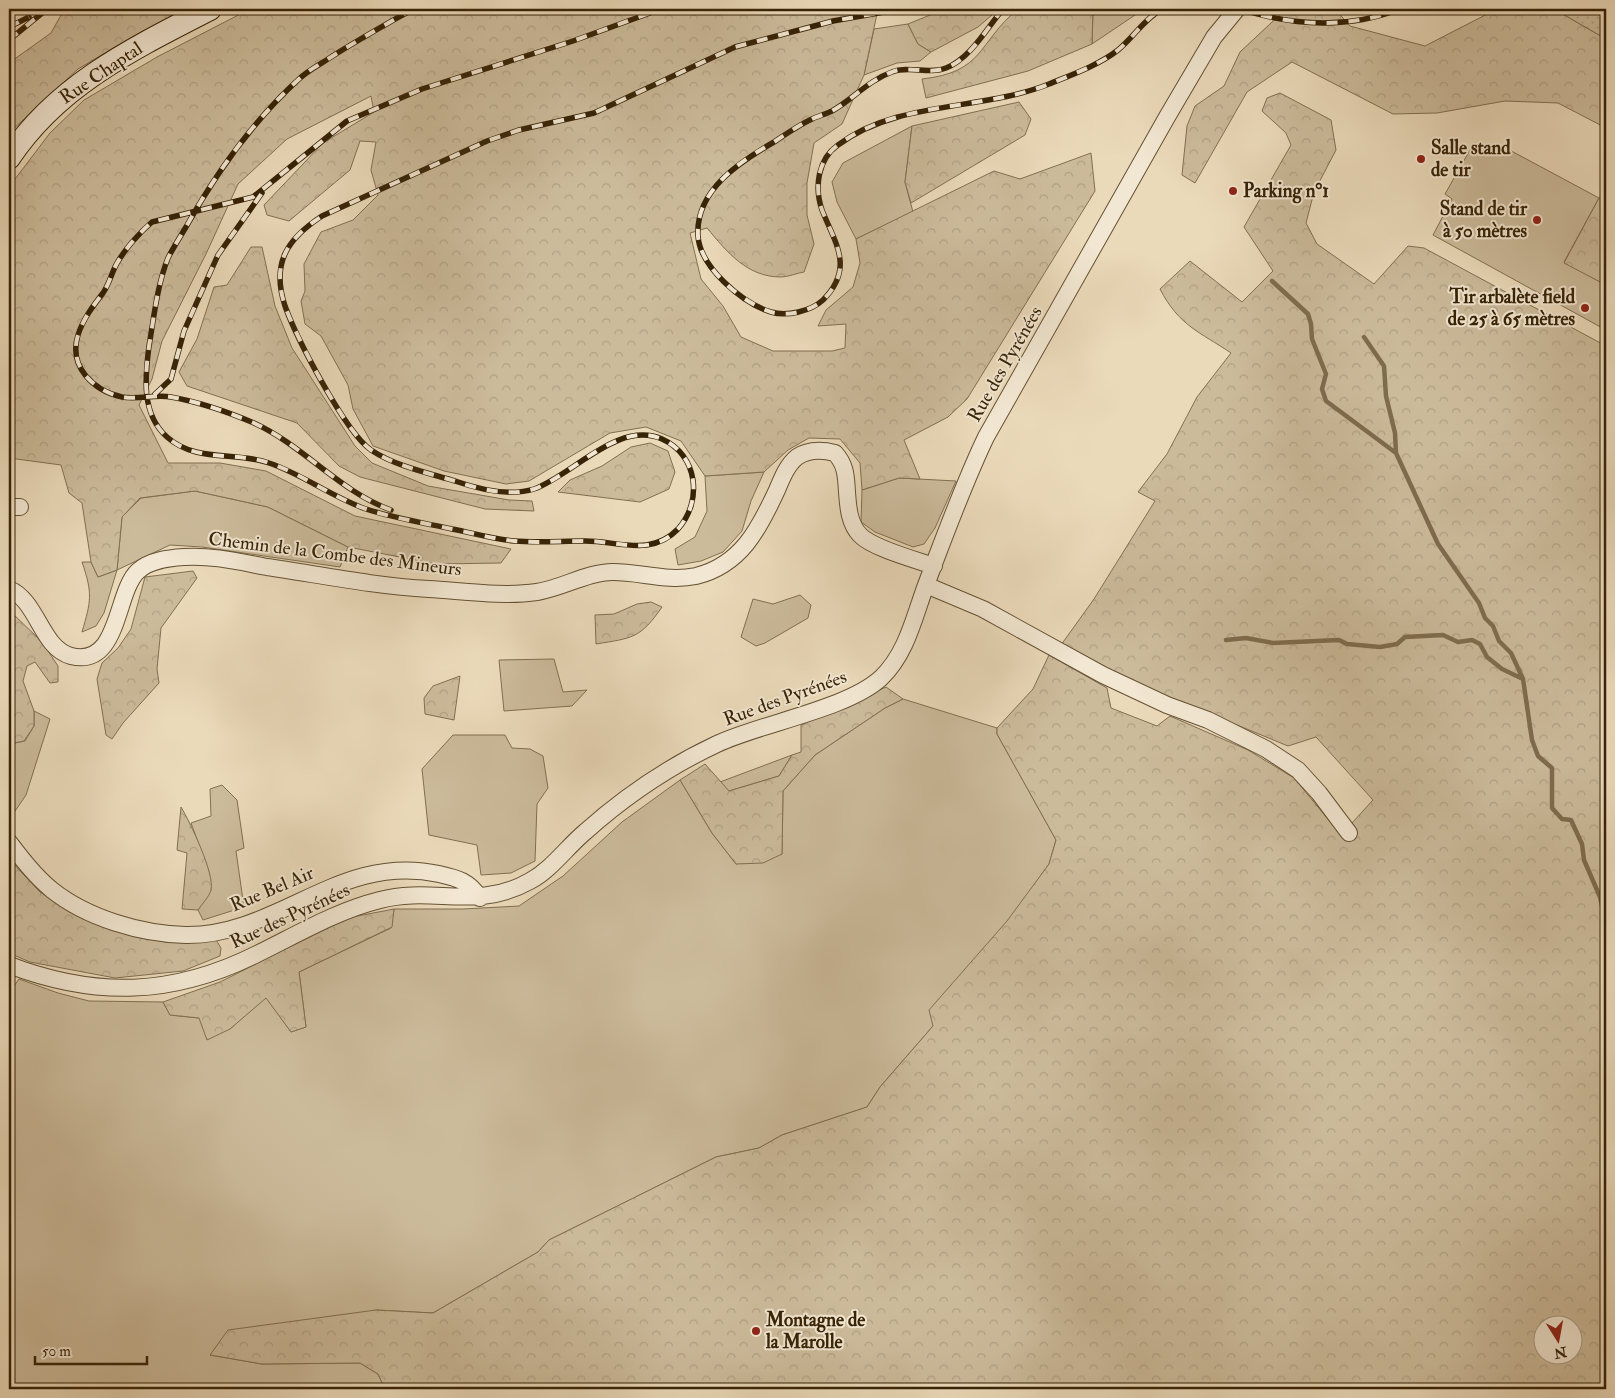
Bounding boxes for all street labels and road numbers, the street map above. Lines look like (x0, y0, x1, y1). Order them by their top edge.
street label: Rue Chaptal (55, 36, 148, 110)
street label: Rue des Pyrénées (962, 302, 1048, 426)
street label: Chemin de la Combe des Mineurs (207, 527, 463, 581)
street label: Rue des Pyrénées (720, 665, 850, 731)
street label: Rue Bel Air (227, 861, 317, 917)
street label: Rue des Pyrénées (226, 878, 354, 954)

